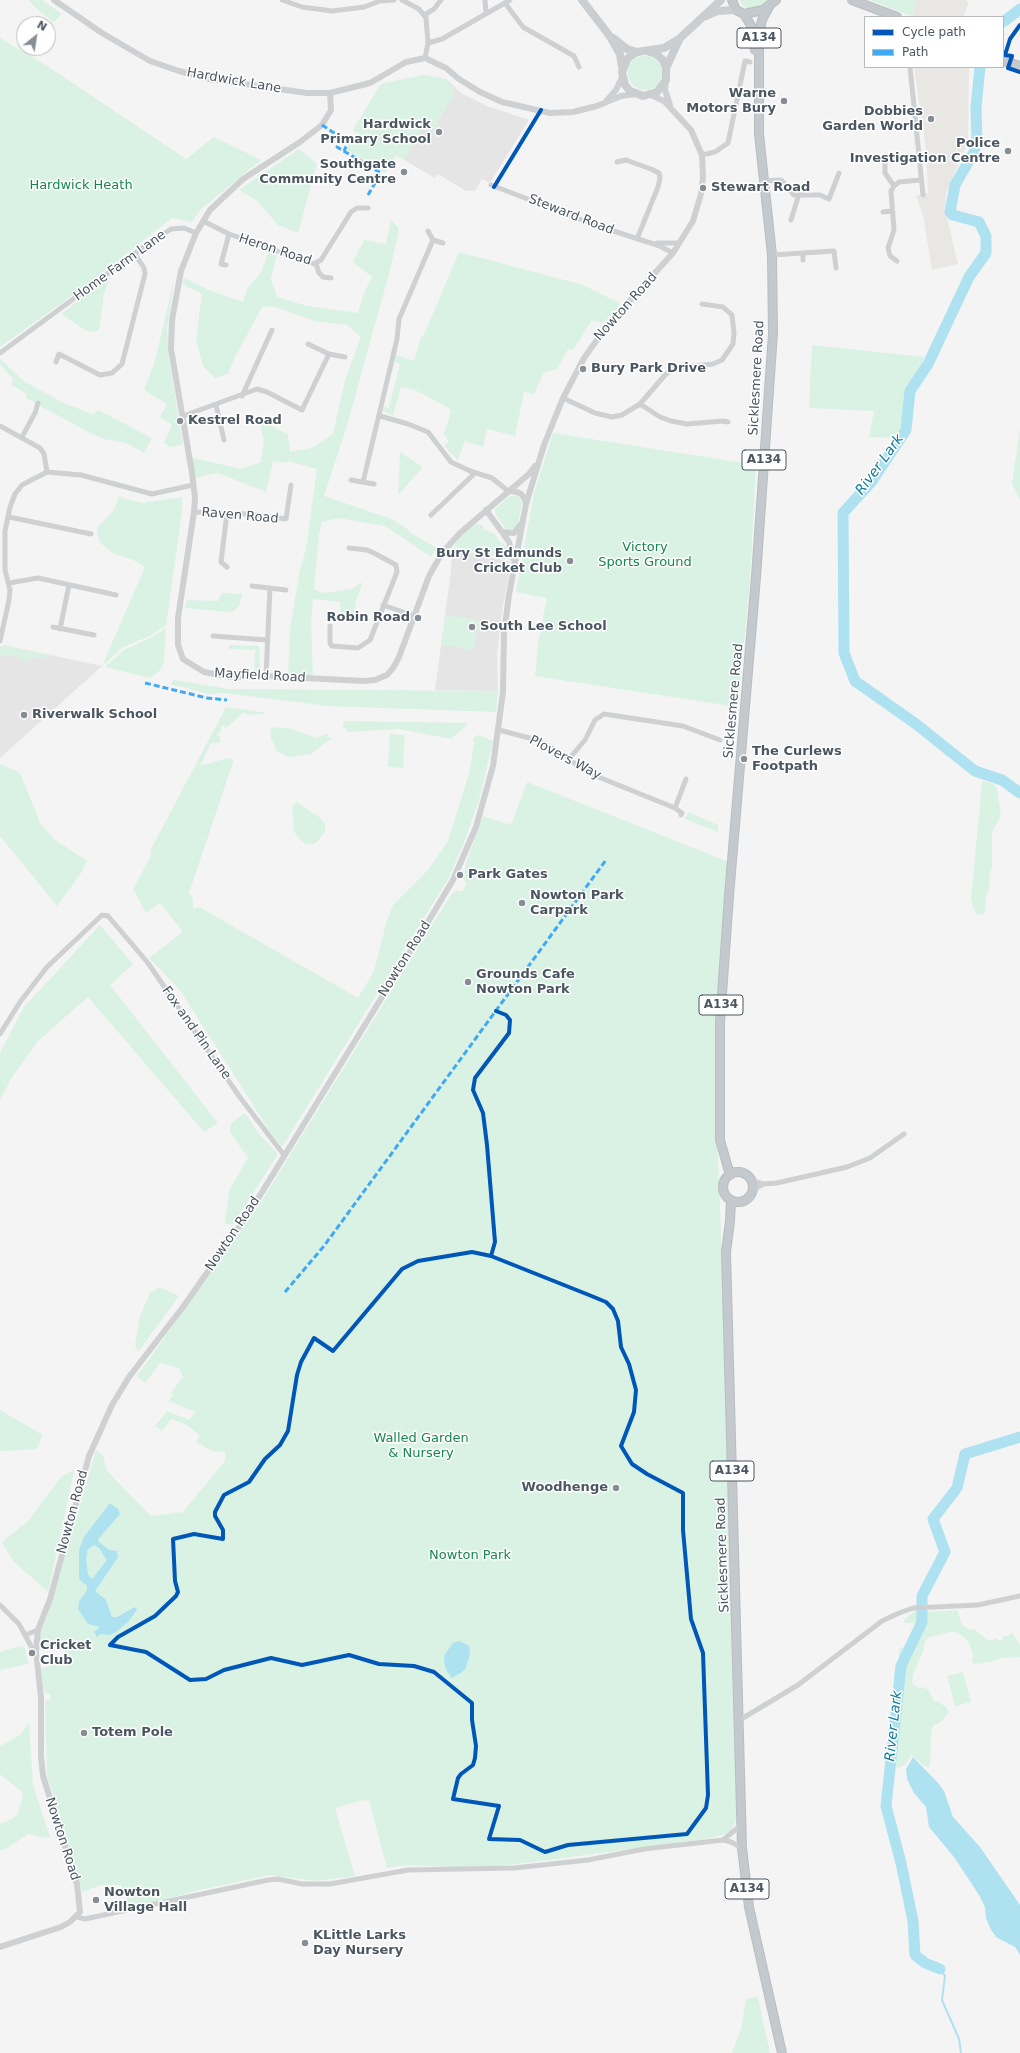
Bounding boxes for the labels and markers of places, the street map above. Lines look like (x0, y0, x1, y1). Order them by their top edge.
place label: Warne Motors Bury (686, 86, 776, 117)
marker: Warne Motors Bury (779, 96, 789, 106)
place label: Dobbies Garden World (822, 104, 923, 135)
marker: Dobbies Garden World (926, 114, 936, 124)
place label: Hardwick Primary School (320, 117, 431, 148)
marker: Hardwick Primary School (434, 127, 444, 137)
place label: Police Investigation Centre (850, 136, 1000, 167)
marker: Police Investigation Centre (1003, 146, 1013, 156)
place label: Southgate Community Centre (259, 157, 396, 188)
marker: Southgate Community Centre (399, 167, 409, 177)
place label: Stewart Road (711, 180, 810, 196)
marker: Stewart Road (698, 183, 708, 193)
place label: Bury Park Drive (591, 361, 706, 377)
marker: Bury Park Drive (578, 364, 588, 374)
place label: Kestrel Road (188, 413, 282, 429)
marker: Kestrel Road (175, 416, 185, 426)
place label: Bury St Edmunds Cricket Club (436, 546, 562, 577)
marker: Bury St Edmunds Cricket Club (565, 556, 575, 566)
place label: Robin Road (326, 610, 410, 626)
marker: Robin Road (413, 613, 423, 623)
place label: South Lee School (480, 619, 607, 635)
marker: South Lee School (467, 622, 477, 632)
place label: Riverwalk School (32, 707, 157, 723)
marker: Riverwalk School (19, 710, 29, 720)
place label: The Curlews Footpath (752, 744, 842, 775)
marker: The Curlews Footpath (739, 754, 749, 764)
place label: Park Gates (468, 867, 548, 883)
marker: Park Gates (455, 870, 465, 880)
place label: Nowton Park Carpark (530, 888, 624, 919)
marker: Nowton Park Carpark (517, 898, 527, 908)
place label: Grounds Cafe Nowton Park (476, 967, 575, 998)
marker: Grounds Cafe Nowton Park (463, 977, 473, 987)
place label: Woodhenge (522, 1480, 608, 1496)
marker: Woodhenge (611, 1483, 621, 1493)
place label: Cricket Club (40, 1638, 91, 1669)
marker: Cricket Club (27, 1648, 37, 1658)
place label: Totem Pole (92, 1725, 173, 1741)
marker: Totem Pole (79, 1728, 89, 1738)
place label: Nowton Village Hall (104, 1885, 187, 1916)
marker: Nowton Village Hall (91, 1895, 101, 1905)
place label: KLittle Larks Day Nursery (313, 1928, 406, 1959)
marker: KLittle Larks Day Nursery (300, 1938, 310, 1948)

